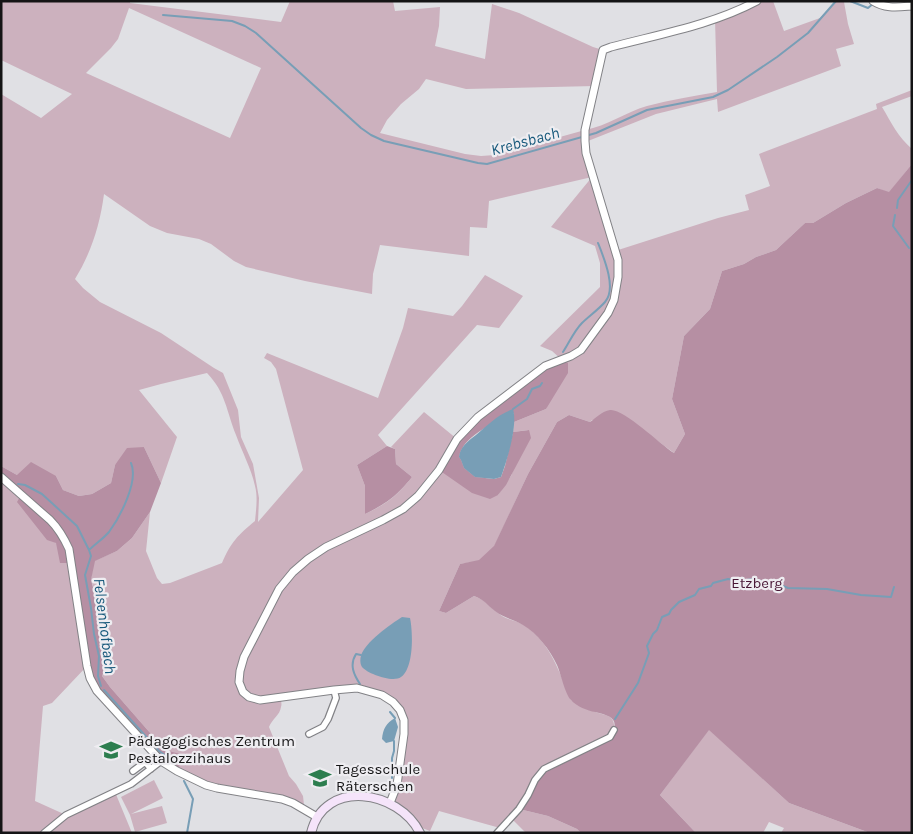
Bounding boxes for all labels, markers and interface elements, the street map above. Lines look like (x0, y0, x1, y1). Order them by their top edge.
water label: Krebsbach (489, 123, 561, 159)
park label: Etzberg (731, 574, 783, 592)
water label: Felsenhofbach (90, 577, 120, 675)
place label: Pädagogisches Zentrum Pestalozzihaus (128, 732, 295, 767)
school or university icon: Pädagogisches Zentrum Pestalozzihaus (98, 737, 124, 763)
place label: Tagesschule Räterschen (336, 760, 420, 795)
school or university icon: Tagesschule Räterschen (307, 765, 333, 791)

